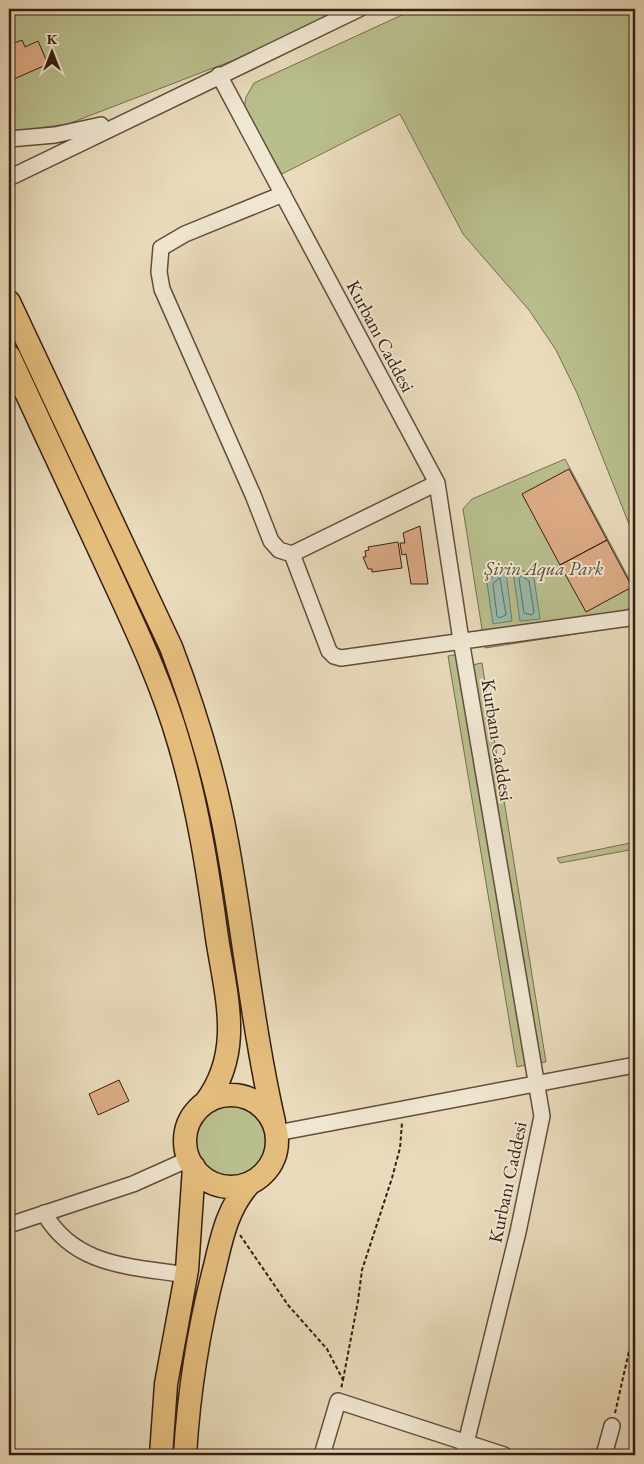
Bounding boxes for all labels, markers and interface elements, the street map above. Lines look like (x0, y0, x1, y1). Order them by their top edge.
north arrow (28, 28, 78, 78)
text: K (47, 30, 58, 48)
street label: Kurbanı Caddesi (341, 276, 421, 397)
park label: Şirin Aqua Park (484, 556, 604, 582)
street label: Kurbanı Caddesi (476, 677, 520, 803)
street label: Kurbanı Caddesi (482, 1119, 533, 1245)

